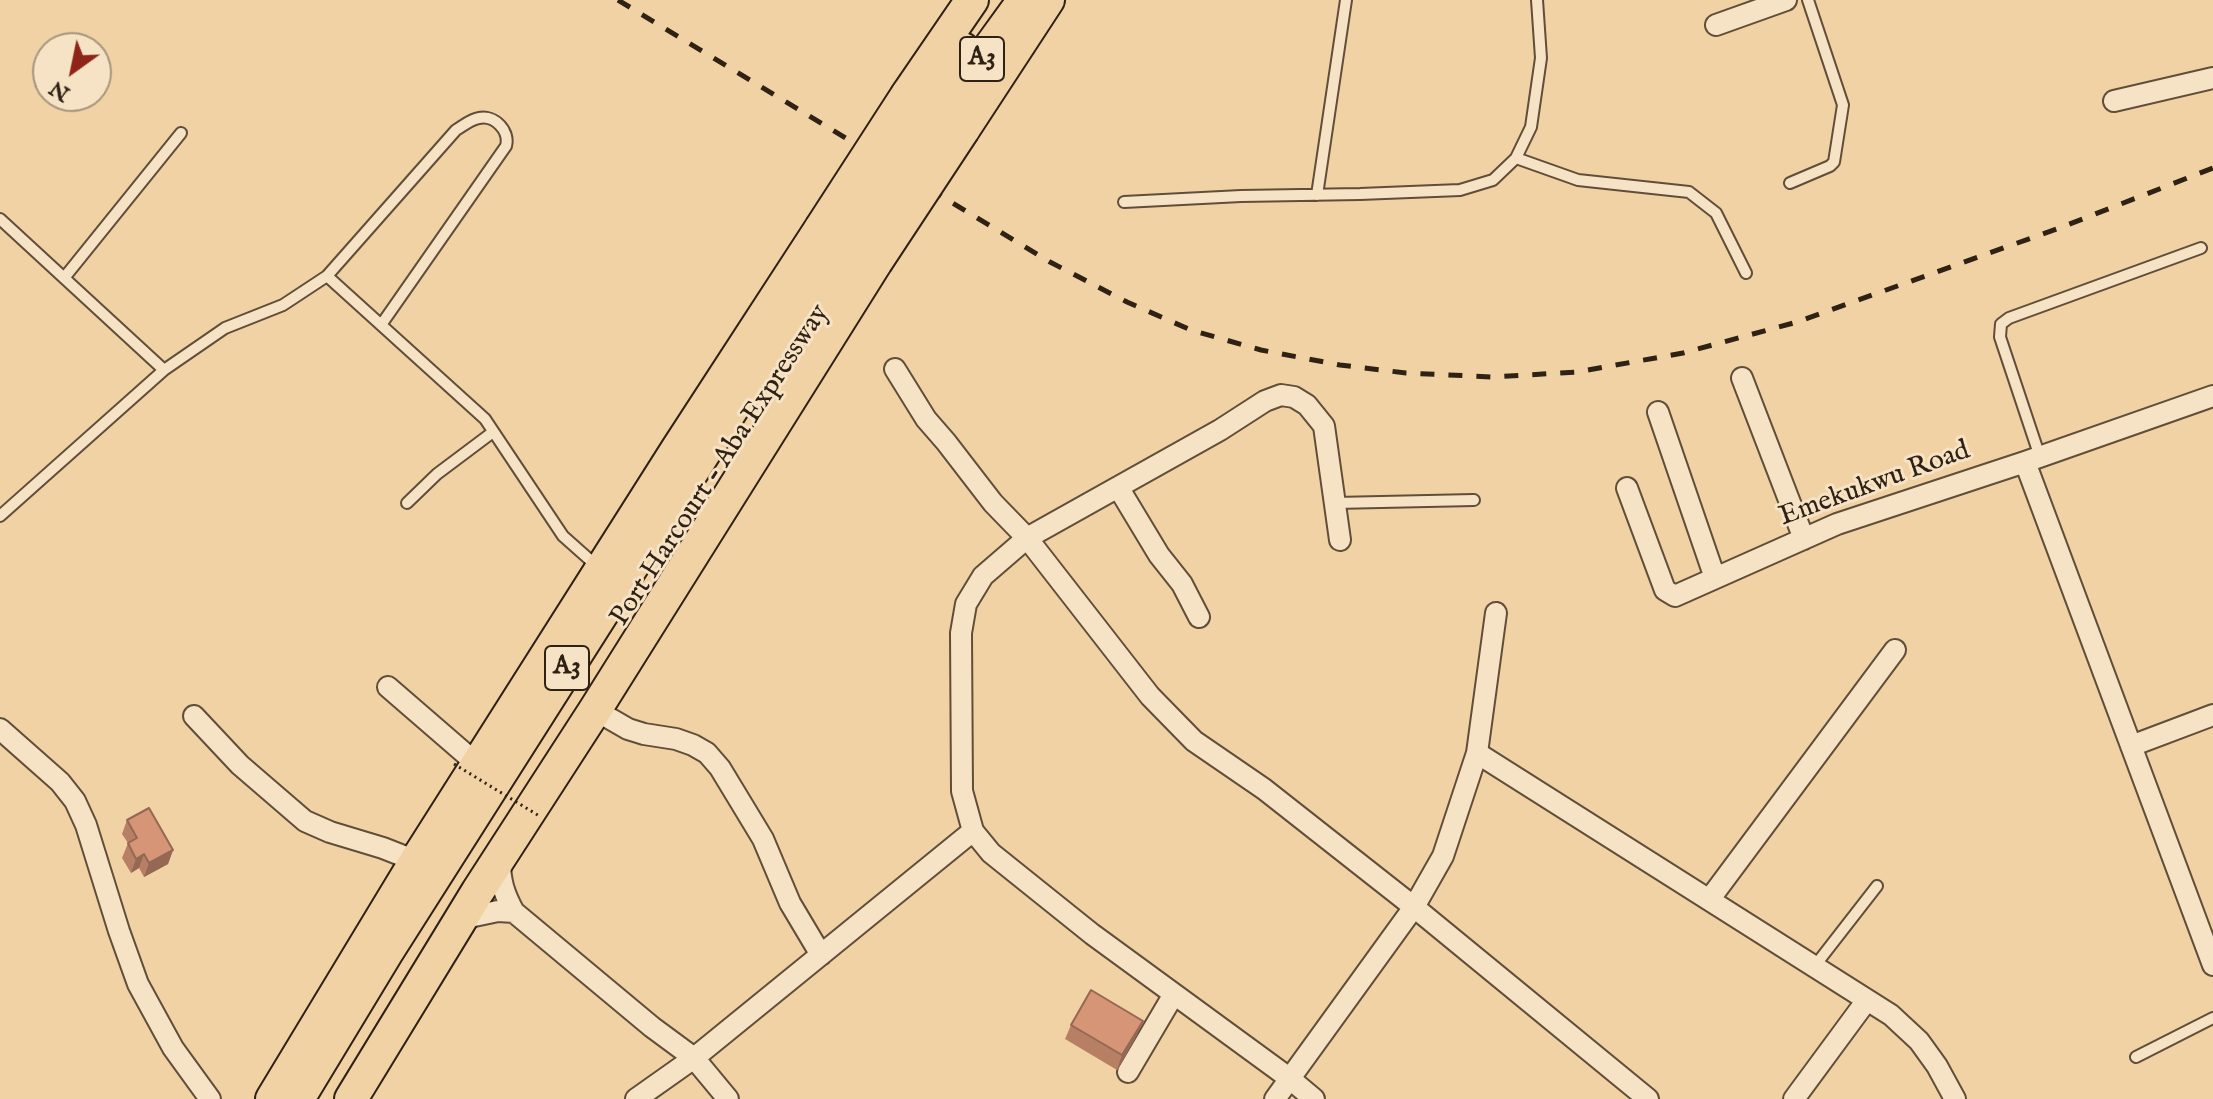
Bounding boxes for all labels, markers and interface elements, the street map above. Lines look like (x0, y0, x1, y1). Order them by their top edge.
north arrow (32, 32, 112, 112)
road number: A3 (960, 37, 1004, 81)
text: N (44, 74, 76, 107)
street label: Port Harcourt - Aba Expressway (604, 299, 838, 633)
street label: Emekukwu Road (1775, 435, 1975, 535)
road number: A3 (545, 646, 589, 690)

